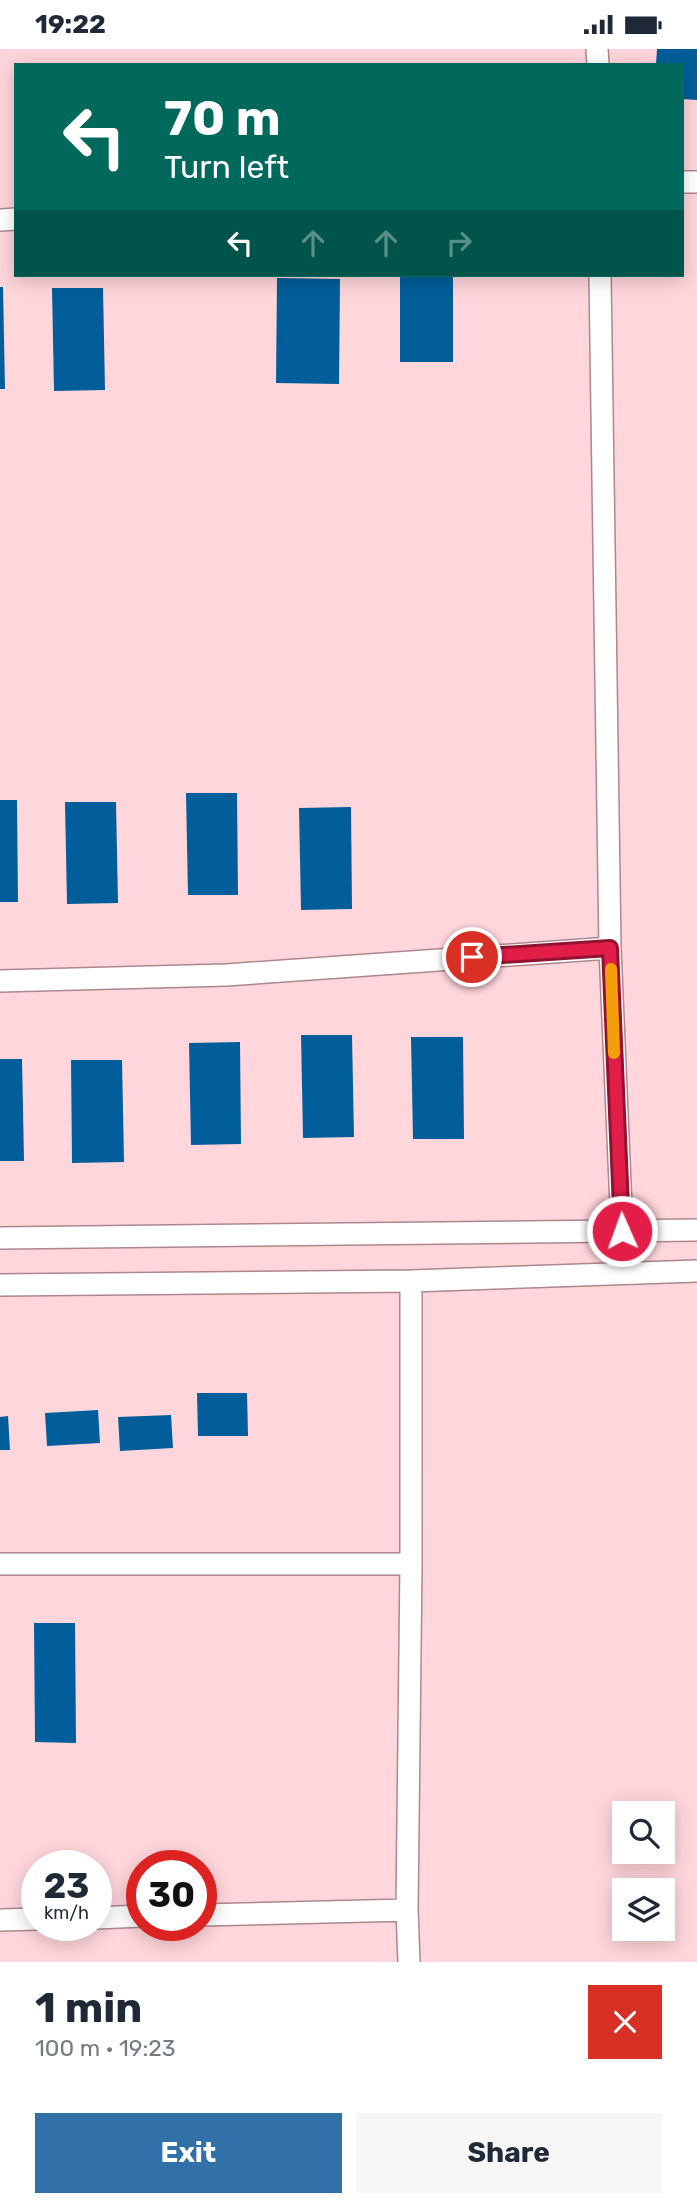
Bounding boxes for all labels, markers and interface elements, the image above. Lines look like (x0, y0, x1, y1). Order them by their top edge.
text: 19:22 (35, 9, 106, 40)
text: 70 m (164, 89, 281, 147)
icon: left (49, 91, 140, 182)
text: Turn left (164, 148, 289, 186)
icon: left (221, 224, 259, 262)
icon: ahead (294, 224, 332, 262)
icon: ahead (367, 224, 405, 262)
icon: right (440, 224, 478, 262)
pin (442, 927, 502, 987)
icon: arrive (453, 938, 491, 976)
position arrow (585, 1194, 659, 1268)
map controls (612, 1801, 675, 1941)
button: search (612, 1801, 675, 1864)
speed limit sign: 30 (126, 1850, 217, 1941)
text: 23 (44, 1865, 89, 1907)
button: layers (612, 1878, 675, 1941)
text: km/h (44, 1902, 89, 1924)
text: 1 min (35, 1983, 142, 2033)
button: close (588, 1985, 662, 2059)
text: 100 m · 19:23 (35, 2034, 176, 2062)
button: Exit (35, 2113, 342, 2193)
button: Share (356, 2113, 662, 2193)

